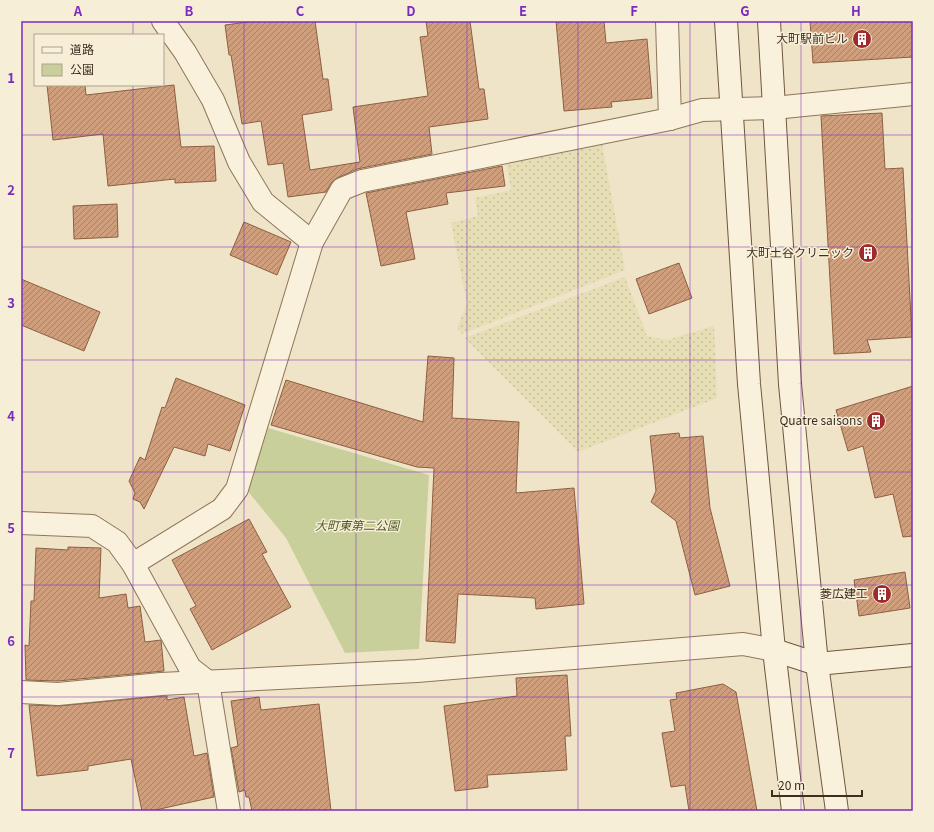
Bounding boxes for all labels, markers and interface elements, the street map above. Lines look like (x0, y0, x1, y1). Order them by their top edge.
text: A (73, 1, 83, 20)
text: B (185, 1, 194, 20)
text: C (296, 1, 305, 20)
text: D (406, 1, 416, 20)
text: E (519, 1, 527, 20)
text: F (630, 1, 638, 20)
text: G (740, 1, 750, 20)
text: H (851, 1, 861, 20)
building icon: 大町駅前ビル (851, 28, 873, 50)
place label: 大町駅前ビル (776, 29, 848, 46)
legend (34, 34, 164, 86)
text: 道路 (70, 40, 94, 57)
text: 公園 (70, 60, 94, 77)
text: 1 (7, 68, 15, 87)
text: 2 (7, 180, 15, 199)
building icon: 大町土谷クリニック (857, 242, 879, 264)
place label: 大町土谷クリニック (746, 243, 854, 260)
text: 3 (7, 293, 15, 312)
text: 4 (7, 406, 15, 425)
building icon: Quatre saisons (865, 410, 887, 432)
place label: Quatre saisons (779, 411, 862, 428)
park label: 大町東第二公園 (315, 516, 401, 533)
text: 5 (7, 518, 15, 537)
building icon: 菱広建工 (871, 583, 893, 605)
place label: 菱広建工 (820, 584, 868, 601)
text: 6 (7, 631, 15, 650)
text: 7 (7, 743, 15, 762)
scale bar (772, 772, 862, 798)
text: 20 m (778, 776, 805, 793)

